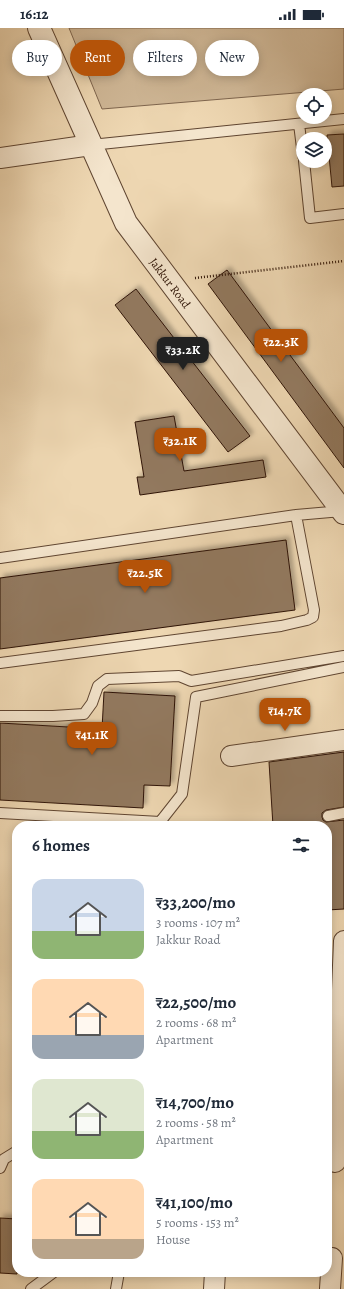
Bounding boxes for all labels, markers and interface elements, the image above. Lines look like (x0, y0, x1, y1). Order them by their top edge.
text: 16:12 (20, 4, 49, 24)
chip: Buy (12, 40, 62, 76)
chip: Rent (70, 40, 125, 76)
chip: Filters (133, 40, 197, 76)
chip: New (205, 40, 259, 76)
map controls (296, 88, 332, 168)
button: locate (296, 88, 332, 124)
button: layers (296, 132, 332, 168)
street label: Jakkur Road (146, 254, 195, 312)
pin: ₹22.3K (248, 329, 314, 363)
text: ₹22.3K (263, 333, 299, 350)
pin: ₹33.2K (150, 337, 216, 371)
text: ₹33.2K (166, 341, 200, 358)
pin: ₹32.1K (147, 428, 213, 462)
text: ₹32.1K (163, 432, 197, 449)
pin: ₹22.5K (112, 560, 178, 594)
text: ₹22.5K (127, 564, 163, 581)
pin: ₹14.7K (252, 698, 318, 732)
text: ₹14.7K (268, 702, 302, 719)
pin: ₹41.1K (59, 722, 125, 756)
text: ₹41.1K (76, 726, 108, 743)
text: 6 homes (32, 834, 90, 857)
icon: filters (290, 834, 312, 856)
text: ₹33,200/mo (156, 891, 235, 914)
icon: home (64, 895, 112, 943)
text: 3 rooms · 107 m² (156, 914, 240, 931)
text: Jakkur Road (156, 931, 221, 948)
text: ₹22,500/mo (156, 991, 236, 1014)
icon: home (64, 995, 112, 1043)
text: 2 rooms · 68 m² (156, 1014, 236, 1031)
text: Apartment (156, 1031, 214, 1048)
text: ₹14,700/mo (156, 1091, 234, 1114)
icon: home (64, 1095, 112, 1143)
text: 2 rooms · 58 m² (156, 1114, 236, 1131)
text: Apartment (156, 1131, 214, 1148)
text: ₹41,100/mo (156, 1191, 233, 1214)
icon: home (64, 1195, 112, 1243)
text: 5 rooms · 153 m² (156, 1214, 239, 1231)
text: House (156, 1231, 190, 1248)

